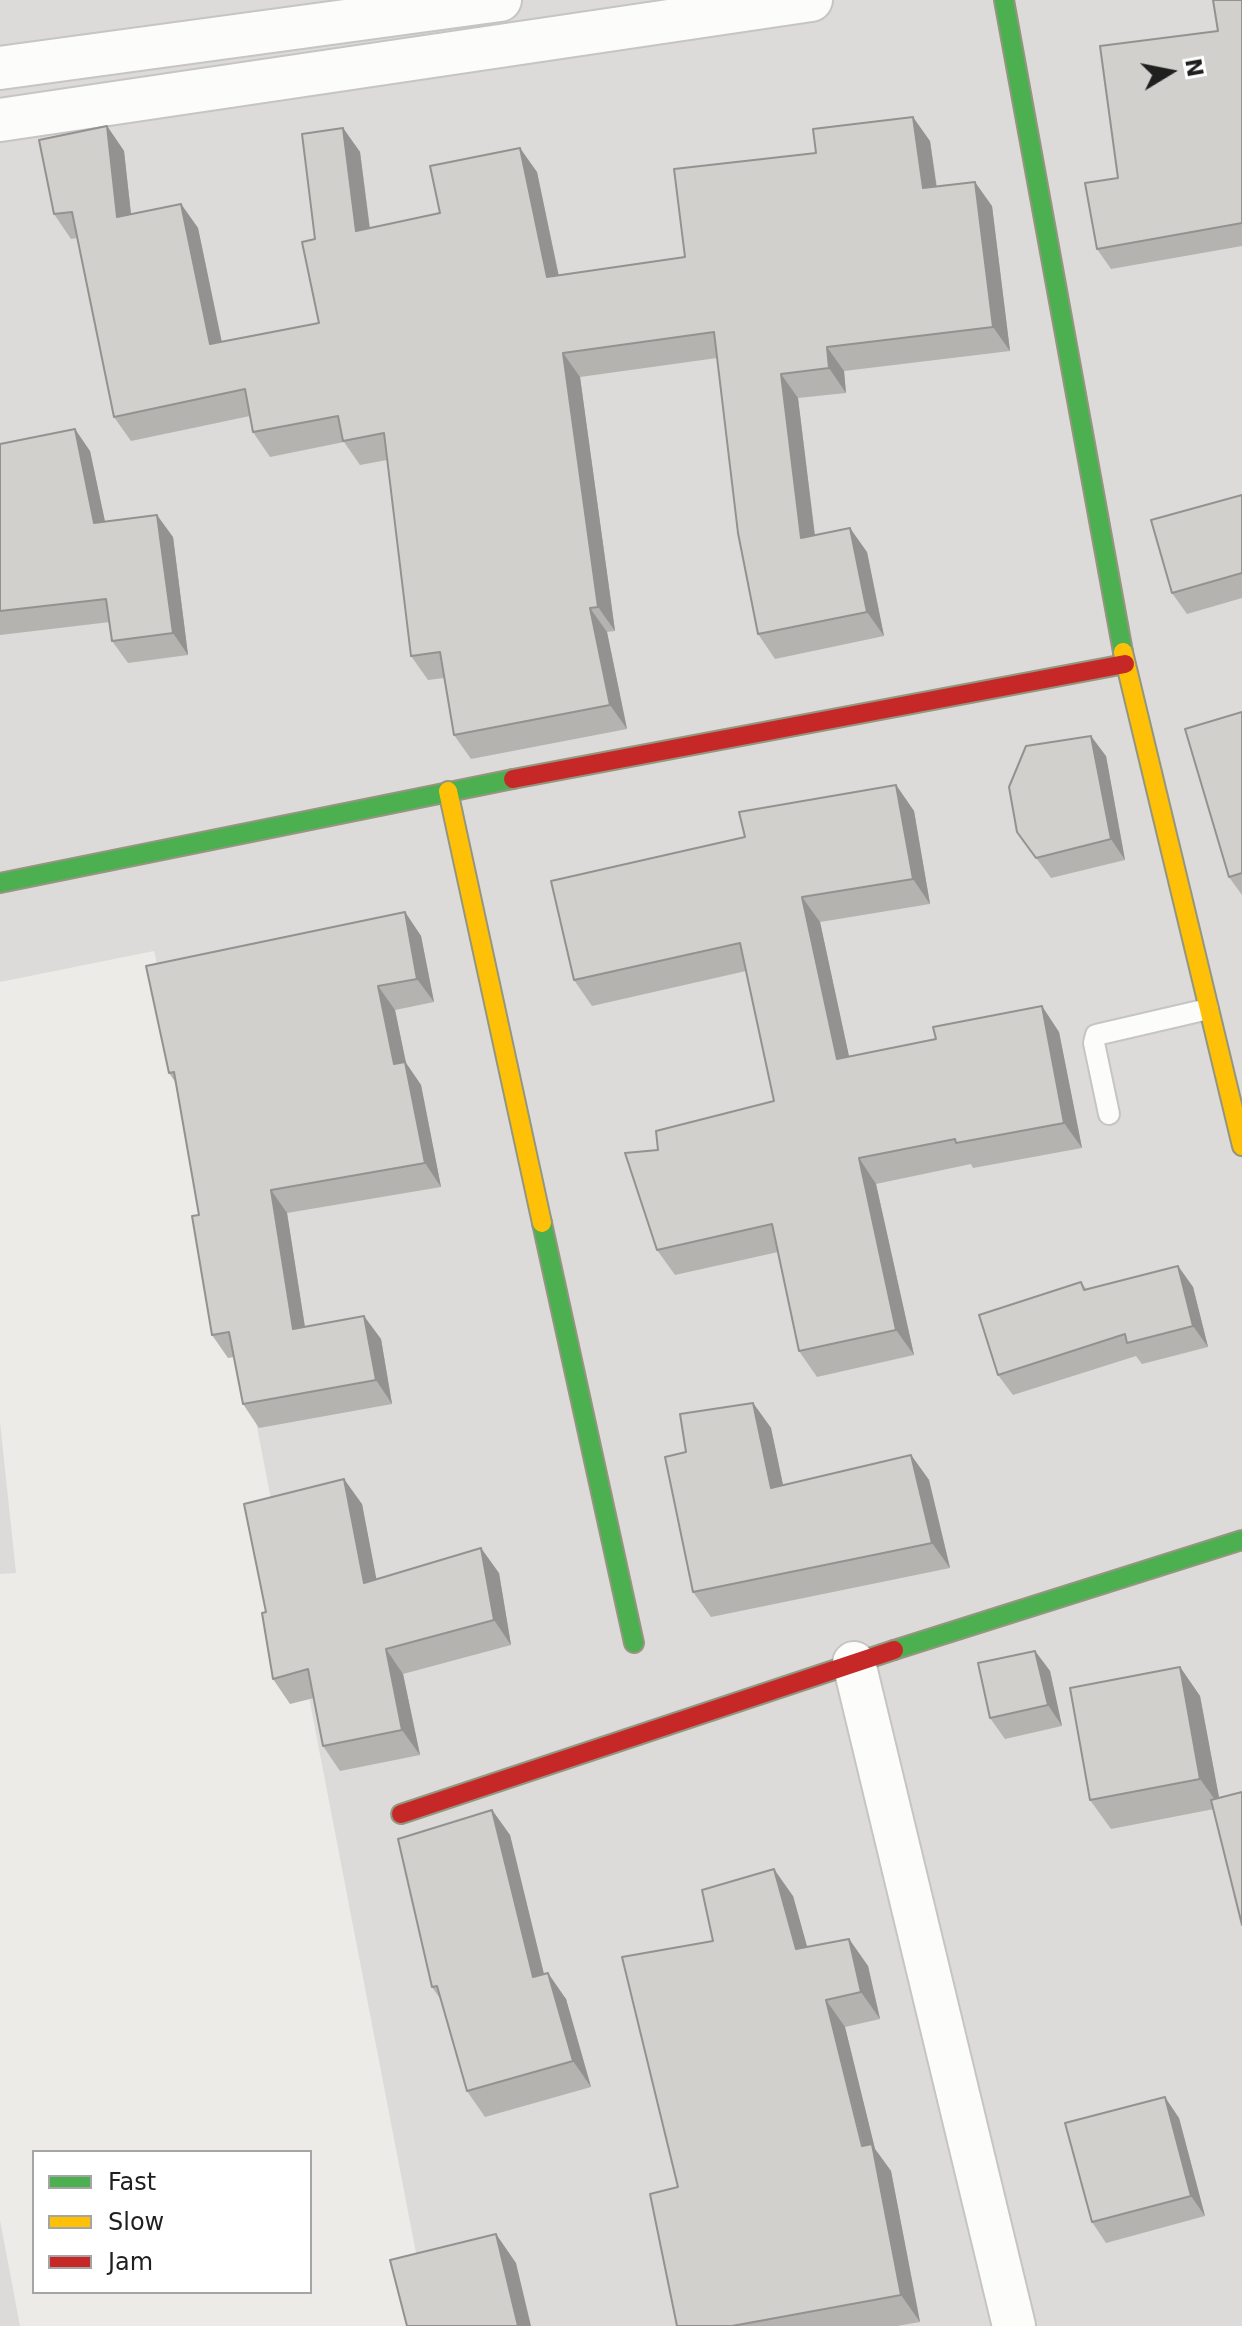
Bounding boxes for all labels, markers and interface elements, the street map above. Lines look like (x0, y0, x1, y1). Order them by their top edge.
north arrow (1130, 32, 1210, 112)
text: N (1180, 56, 1208, 79)
legend (32, 2150, 312, 2294)
text: Fast (108, 2168, 156, 2196)
text: Slow (108, 2208, 164, 2236)
text: Jam (108, 2248, 153, 2276)

